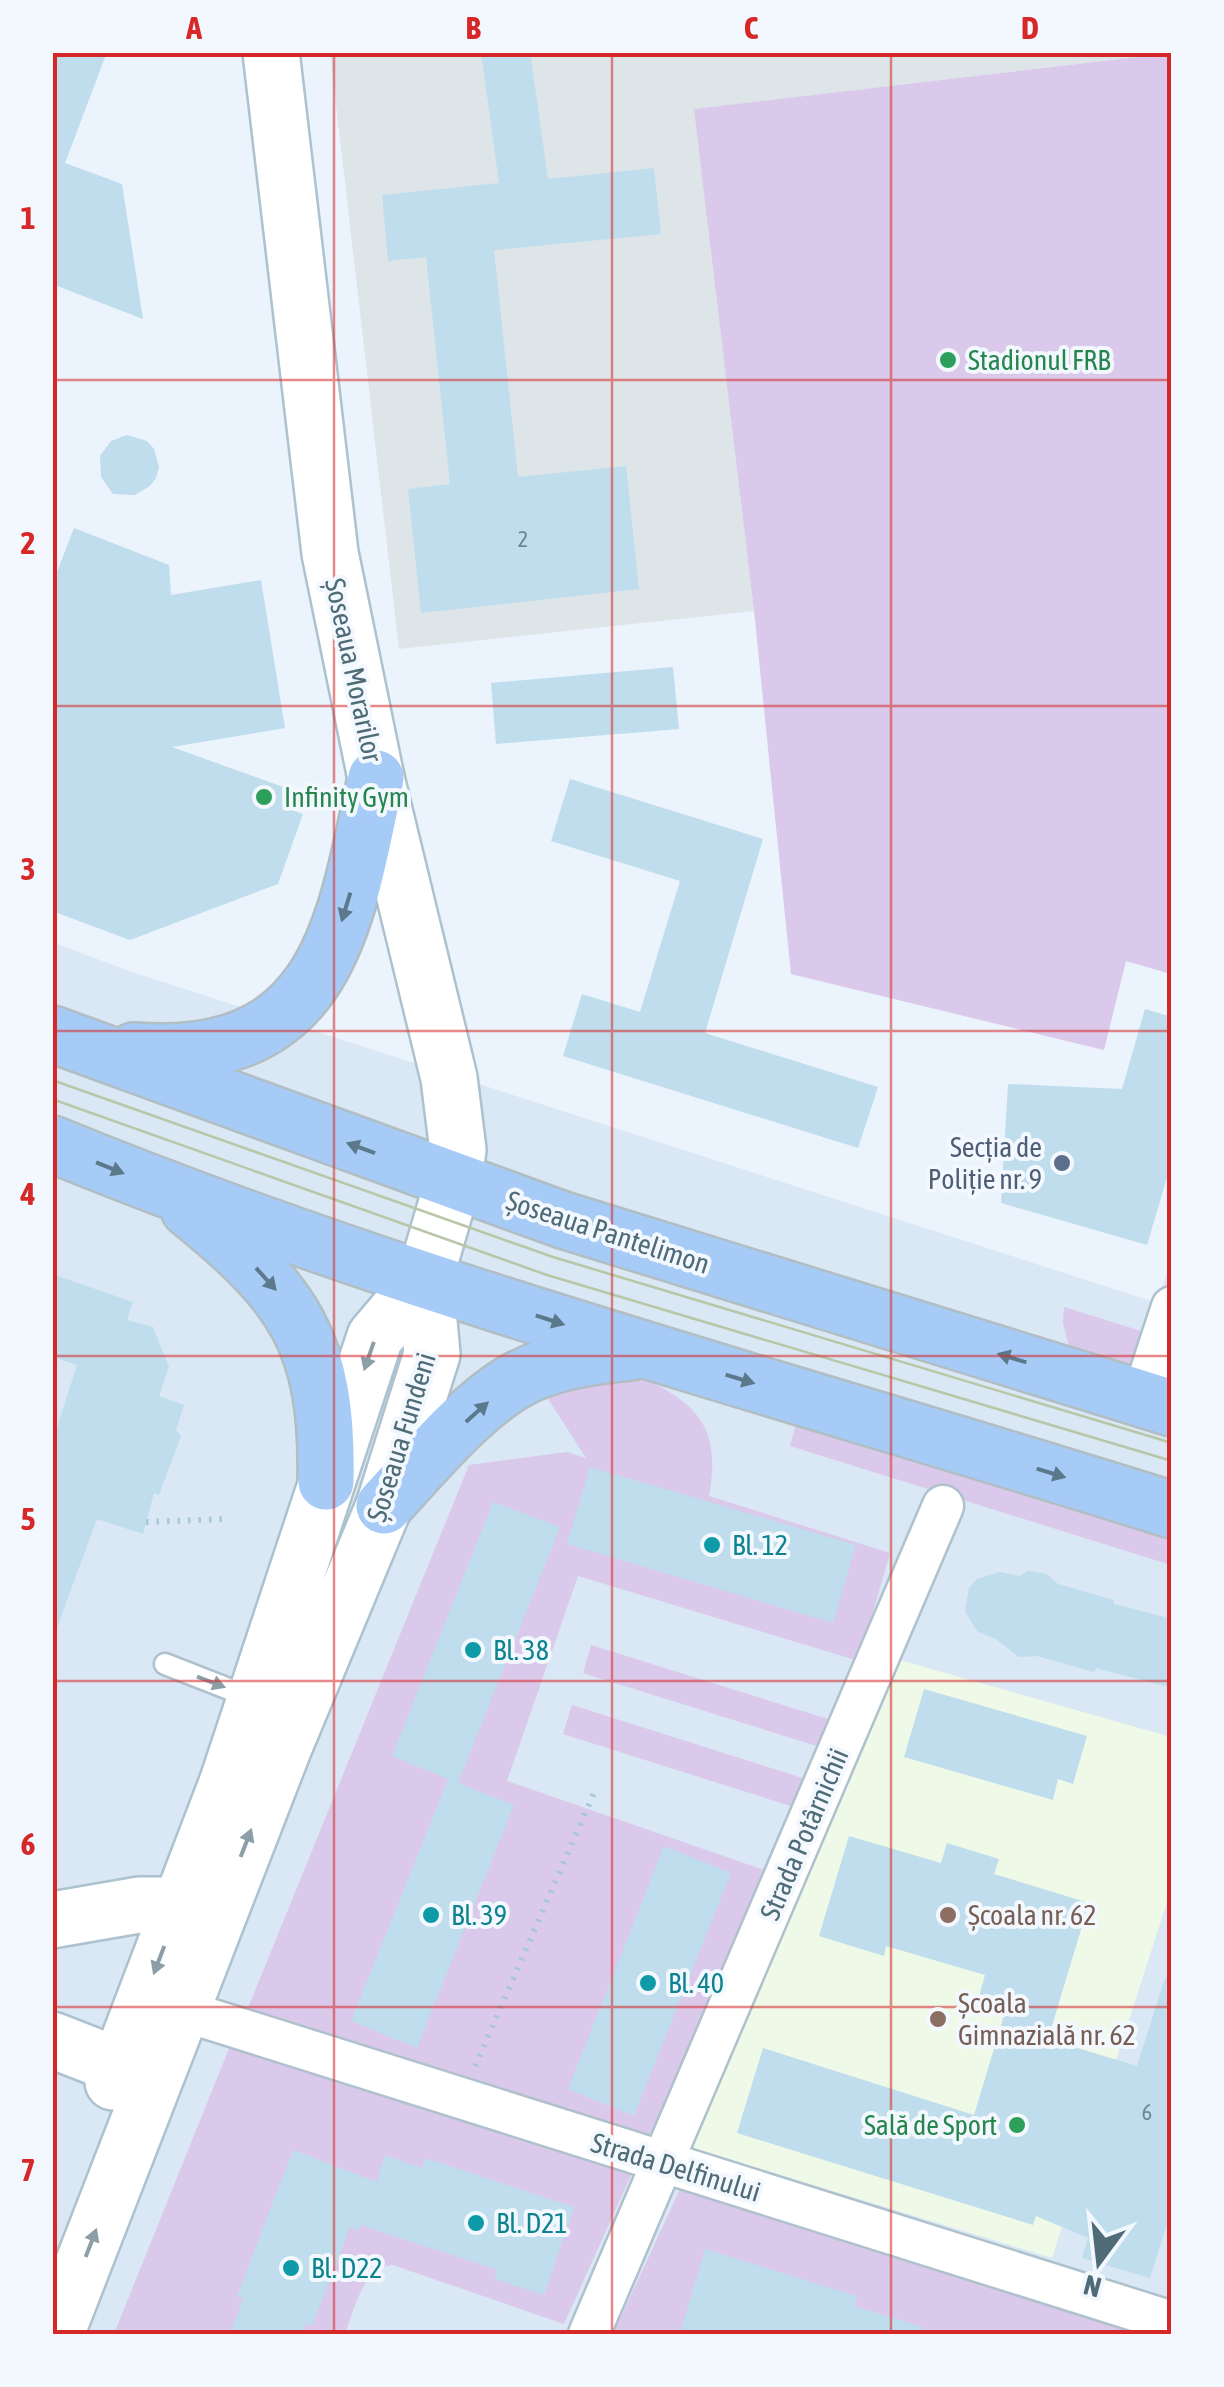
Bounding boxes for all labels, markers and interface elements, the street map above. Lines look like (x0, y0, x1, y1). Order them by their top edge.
text: A (185, 9, 202, 46)
text: B (465, 9, 481, 46)
text: C (744, 9, 759, 46)
text: D (1021, 9, 1039, 46)
text: 1 (20, 199, 36, 236)
place label: Stadionul FRB (968, 344, 1111, 376)
marker: Stadionul FRB (937, 349, 959, 371)
text: 2 (20, 524, 36, 561)
house number: 2 (518, 526, 528, 552)
street label: Șoseaua Morarilor (319, 575, 389, 765)
place label: Infinity Gym (284, 781, 409, 813)
marker: Infinity Gym (253, 786, 275, 808)
text: 3 (20, 850, 36, 887)
one-way arrow (338, 892, 353, 922)
place label: Secția de Poliție nr. 9 (928, 1131, 1042, 1195)
one-way arrow (346, 1140, 376, 1155)
marker: Secția de Poliție nr. 9 (1051, 1152, 1073, 1174)
one-way arrow (95, 1160, 125, 1176)
text: 4 (19, 1175, 36, 1212)
street label: Șoseaua Pantelimon (502, 1184, 714, 1280)
one-way arrow (254, 1266, 276, 1291)
one-way arrow (536, 1314, 566, 1329)
one-way arrow (360, 1341, 375, 1371)
street label: Șoseaua Fundeni (360, 1349, 442, 1525)
one-way arrow (996, 1350, 1026, 1365)
one-way arrow (725, 1372, 755, 1387)
one-way arrow (464, 1402, 489, 1424)
one-way arrow (1036, 1466, 1067, 1481)
text: 5 (20, 1500, 36, 1537)
place label: Bl. 12 (732, 1529, 788, 1561)
marker: Bl. 12 (701, 1534, 723, 1556)
place label: Bl. 38 (493, 1634, 549, 1666)
marker: Bl. 38 (462, 1639, 484, 1661)
one-way arrow (196, 1674, 226, 1690)
street label: Strada Potârnichii (753, 1743, 855, 1925)
text: 6 (20, 1825, 36, 1862)
one-way arrow (239, 1827, 255, 1857)
place label: Bl. 39 (451, 1899, 507, 1931)
place label: Școala nr. 62 (968, 1899, 1096, 1931)
marker: Bl. 39 (420, 1904, 442, 1926)
marker: Școala nr. 62 (937, 1904, 959, 1926)
one-way arrow (150, 1946, 166, 1976)
place label: Bl. 40 (668, 1967, 724, 1999)
marker: Bl. 40 (637, 1972, 659, 1994)
place label: Școala Gimnazială nr. 62 (958, 1987, 1136, 2051)
marker: Școala Gimnazială nr. 62 (927, 2008, 949, 2030)
house number: 6 (1142, 2099, 1152, 2125)
place label: Sală de Sport (864, 2109, 997, 2141)
marker: Sală de Sport (1006, 2114, 1028, 2136)
street label: Strada Delfinului (588, 2126, 764, 2208)
text: 7 (20, 2151, 36, 2188)
place label: Bl. D21 (496, 2207, 568, 2239)
marker: Bl. D21 (465, 2212, 487, 2234)
north arrow (1049, 2212, 1149, 2312)
one-way arrow (84, 2228, 99, 2258)
place label: Bl. D22 (311, 2252, 383, 2284)
marker: Bl. D22 (280, 2257, 302, 2279)
text: N (1080, 2269, 1105, 2304)

